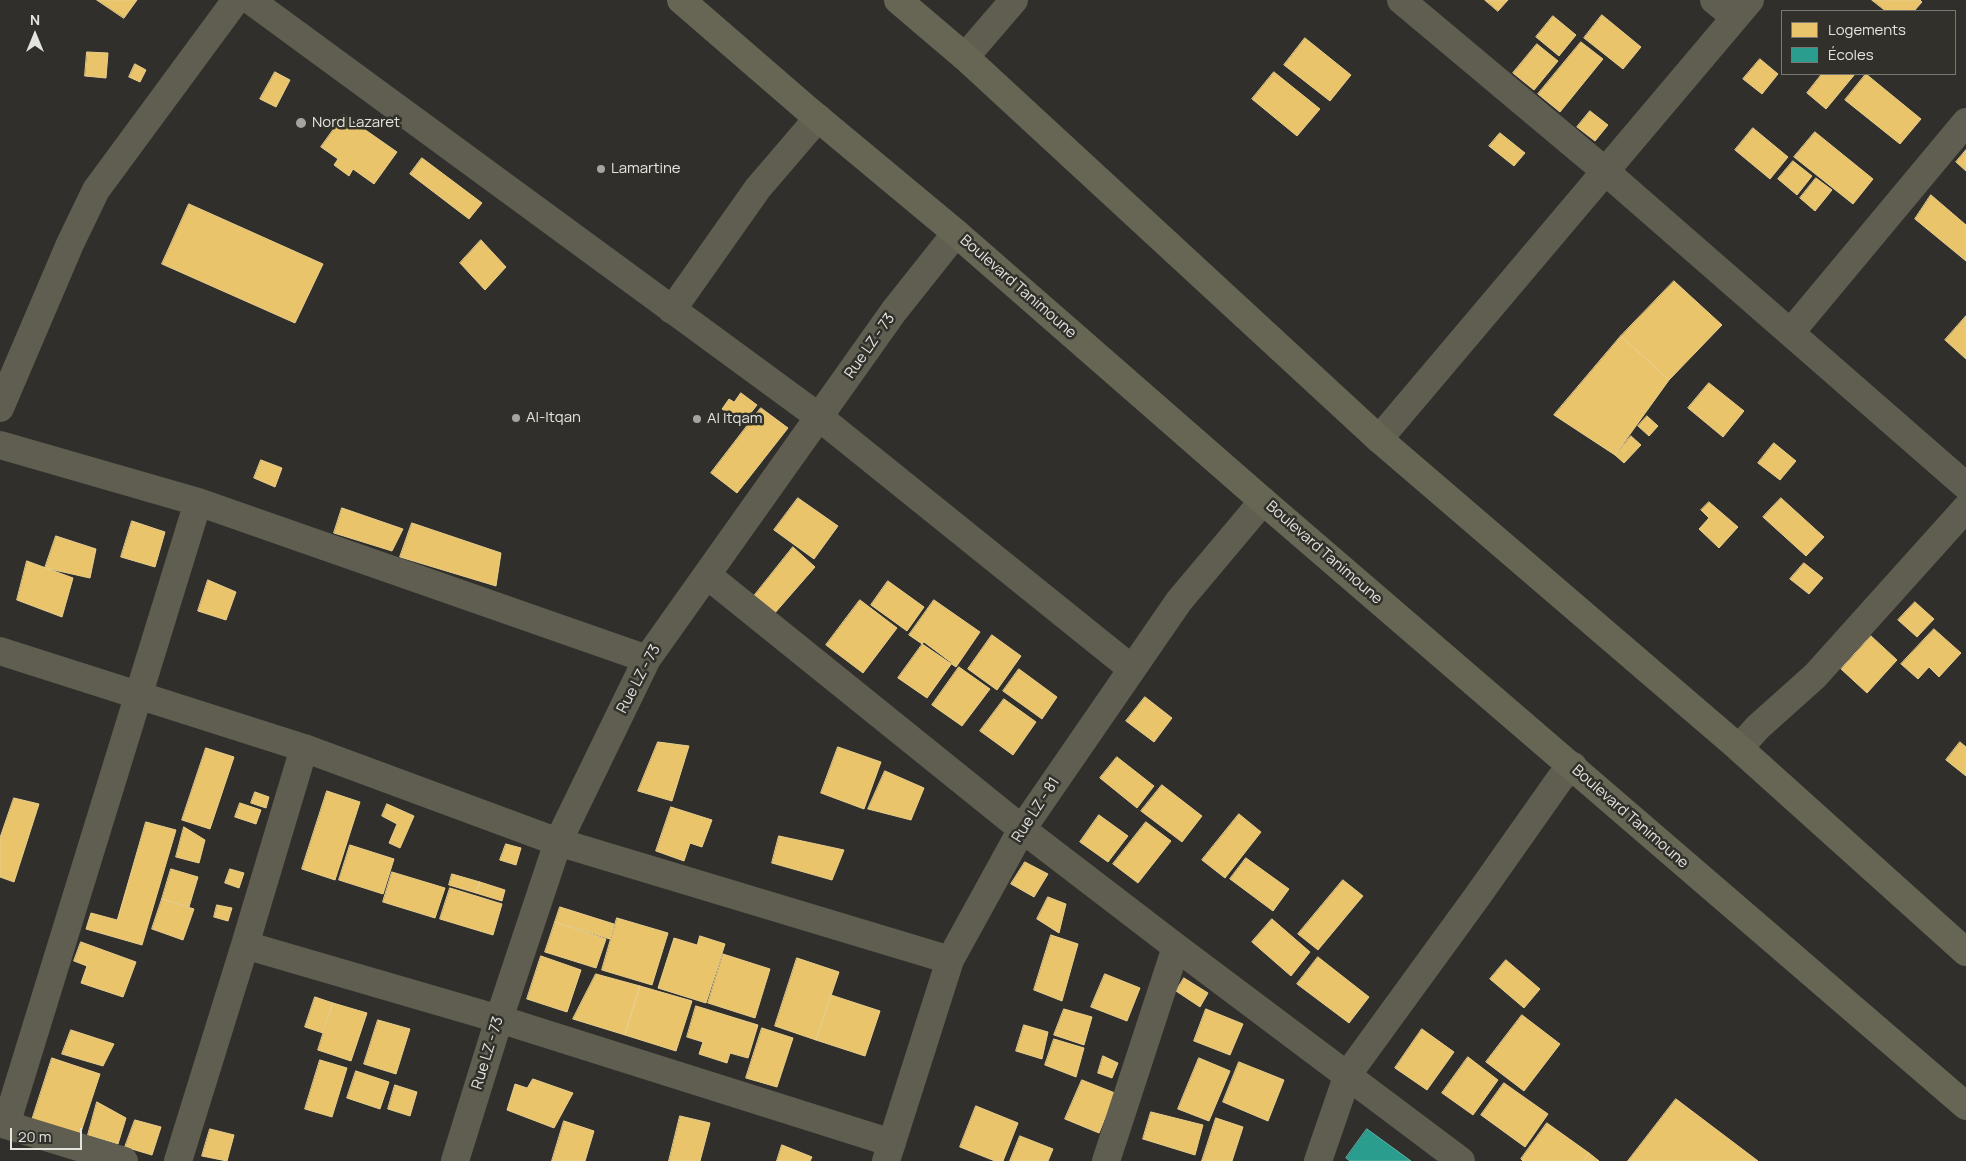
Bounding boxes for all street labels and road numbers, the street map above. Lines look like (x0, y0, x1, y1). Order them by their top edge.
street label: Boulevard Tanimoune (956, 232, 1080, 342)
street label: Rue LZ - 73 (841, 310, 899, 382)
street label: Boulevard Tanimoune (1262, 498, 1386, 608)
street label: Rue LZ - 73 (613, 642, 665, 716)
street label: Boulevard Tanimoune (1568, 762, 1692, 872)
street label: Rue LZ - 81 (1008, 774, 1064, 846)
street label: Rue LZ - 73 (468, 1014, 508, 1092)

